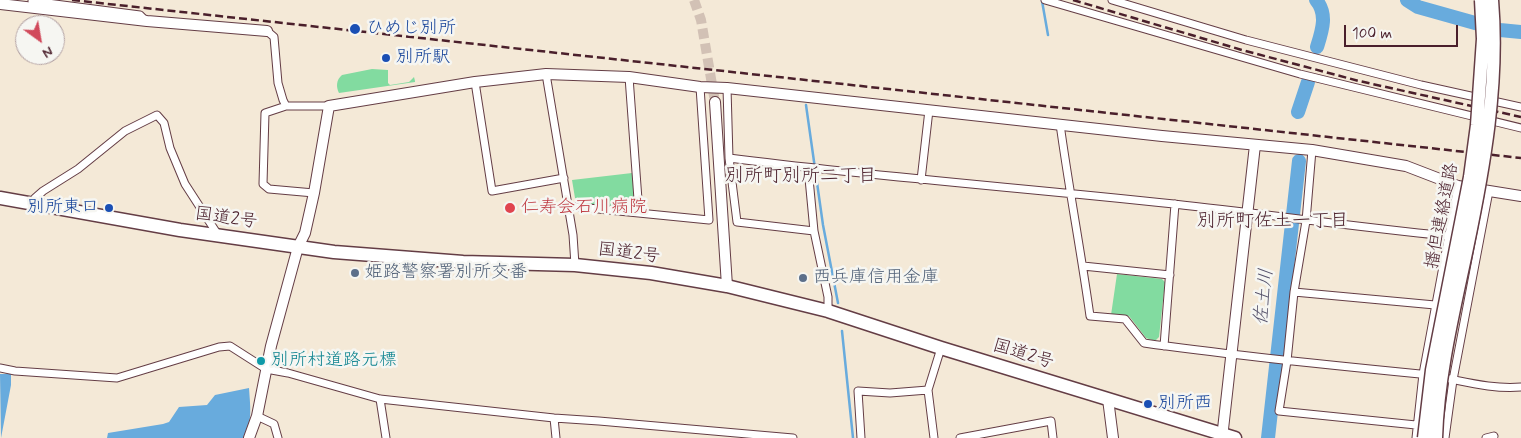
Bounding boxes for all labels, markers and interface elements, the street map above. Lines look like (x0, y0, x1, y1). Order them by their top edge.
north arrow (15, 15, 65, 65)
scale bar (1346, 15, 1460, 47)
place label: ひめじ別所 (366, 18, 456, 40)
marker: ひめじ別所 (348, 22, 362, 36)
text: 100 m (1352, 24, 1392, 44)
text: N (39, 42, 56, 62)
place label: 別所駅 (396, 47, 450, 69)
marker: 別所駅 (380, 52, 392, 64)
street label: 播但連絡道路 (1422, 161, 1464, 271)
district label: 別所町別所二丁目 (725, 166, 877, 188)
place label: 別所東口 (27, 197, 99, 219)
place label: 仁寿会石川病院 (521, 197, 647, 219)
marker: 仁寿会石川病院 (503, 201, 517, 215)
marker: 別所東口 (103, 202, 115, 214)
street label: 国道2号 (193, 204, 259, 234)
district label: 別所町佐土一丁目 (1197, 211, 1349, 233)
street label: 国道2号 (597, 239, 661, 269)
place label: 姫路警察署別所交番 (365, 262, 527, 284)
marker: 姫路警察署別所交番 (349, 267, 361, 279)
place label: 西兵庫信用金庫 (813, 267, 939, 289)
water label: 佐土川 (1251, 267, 1279, 327)
marker: 西兵庫信用金庫 (797, 272, 809, 284)
street label: 国道2号 (990, 335, 1056, 375)
place label: 別所村道路元標 (271, 350, 397, 372)
marker: 別所村道路元標 (255, 355, 267, 367)
place label: 別所西 (1158, 393, 1212, 415)
marker: 別所西 (1142, 398, 1154, 410)

